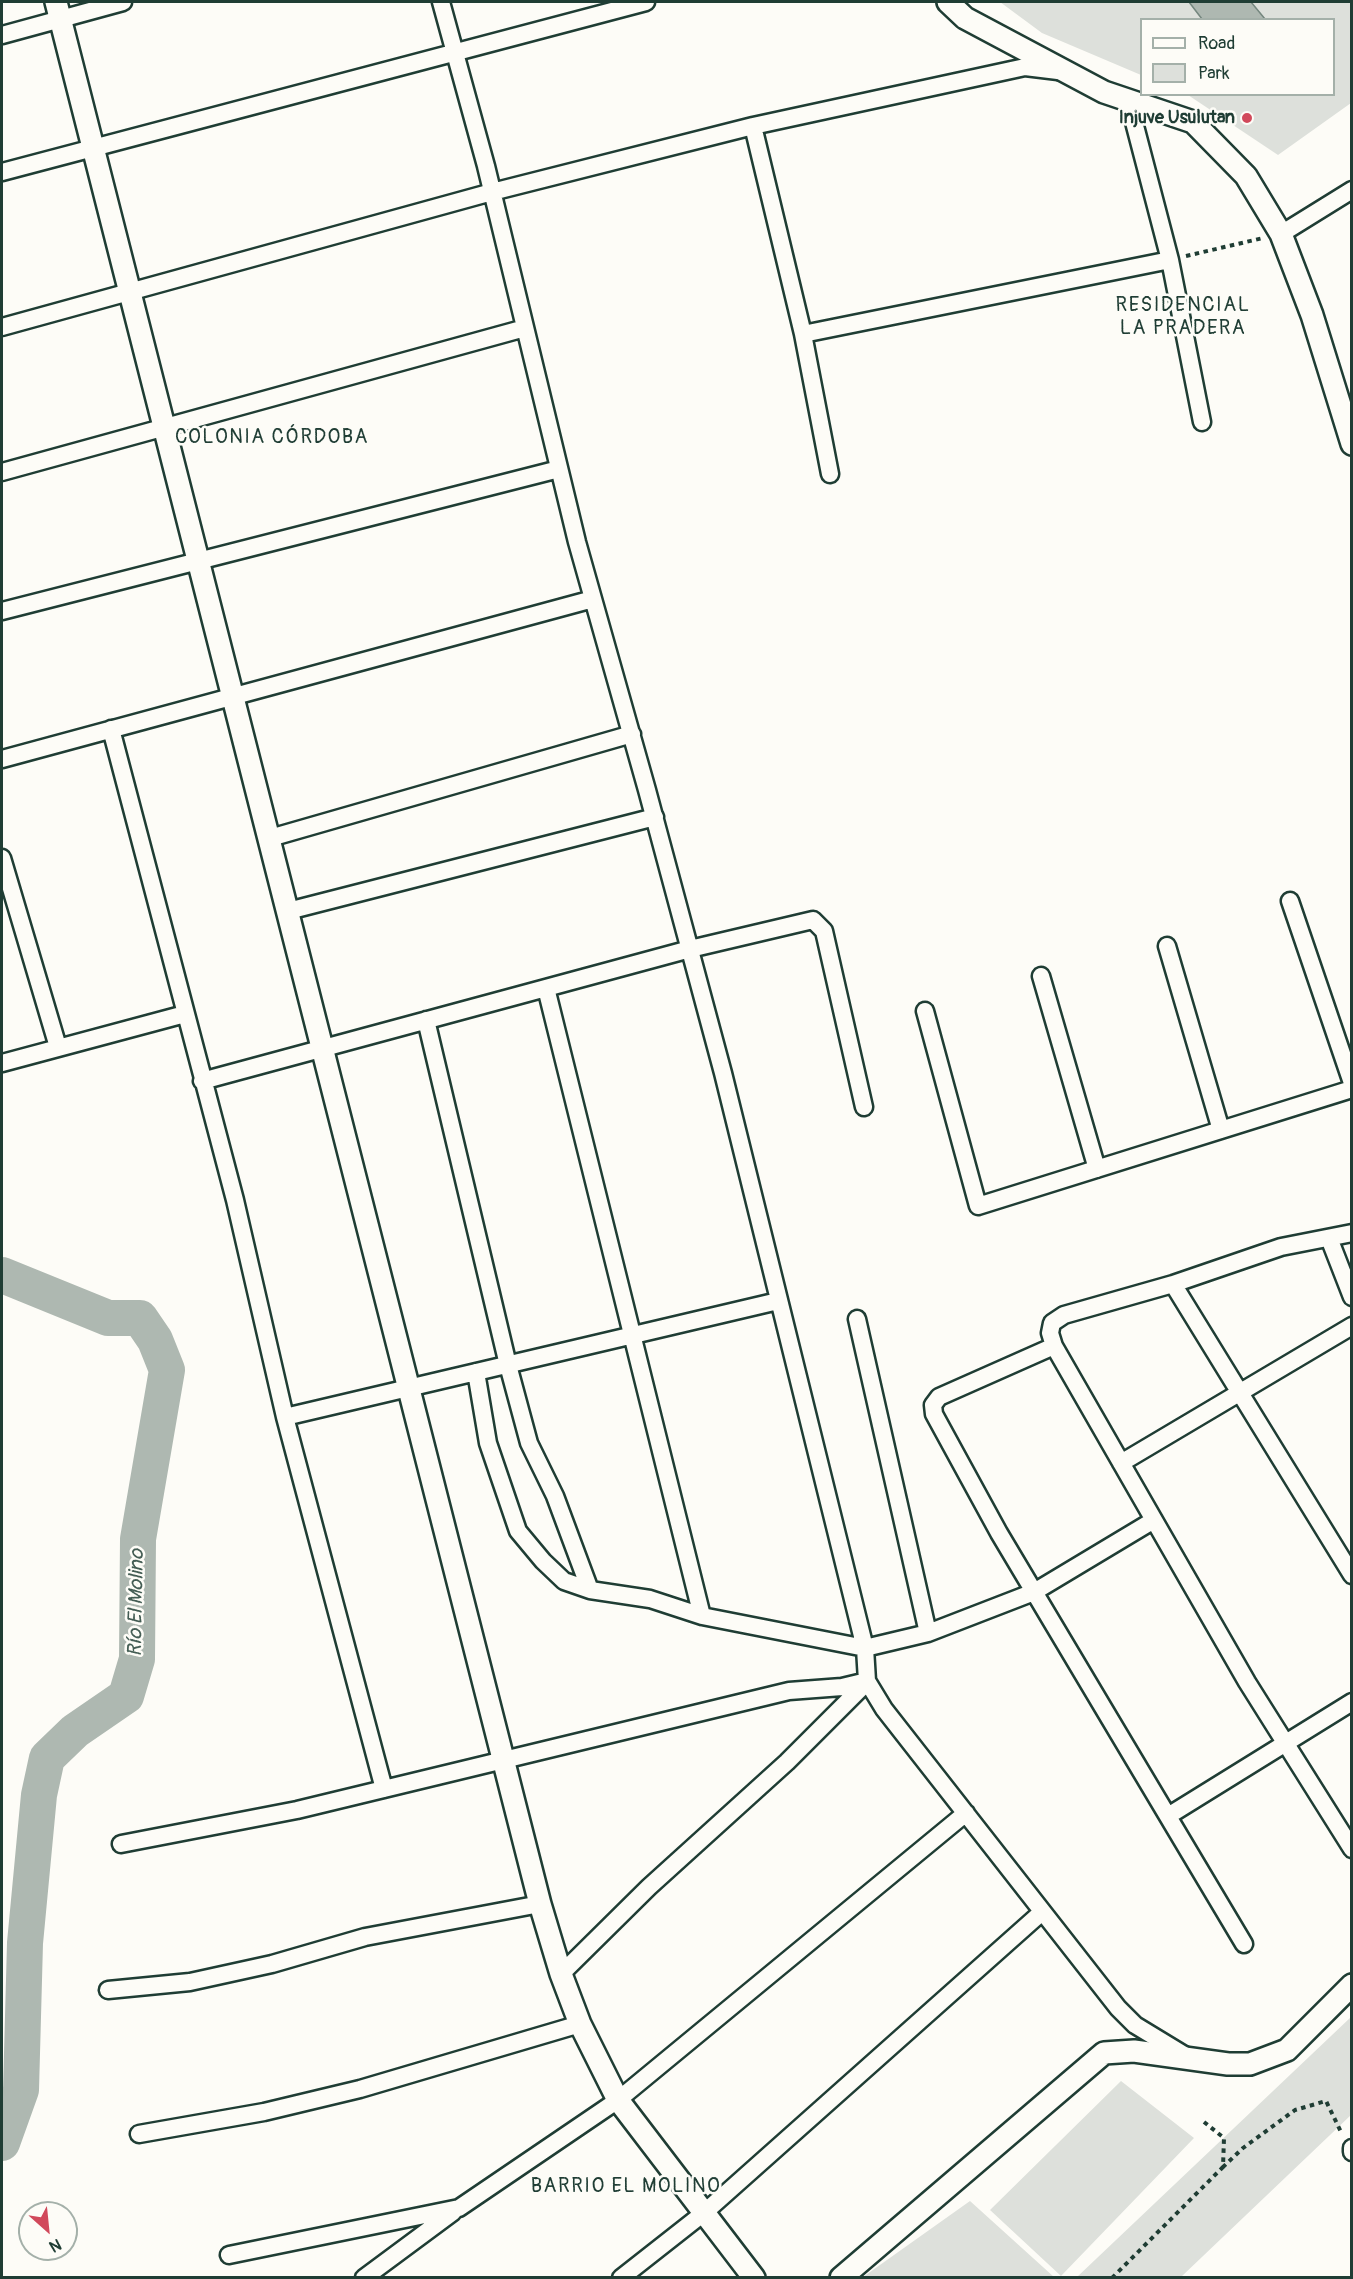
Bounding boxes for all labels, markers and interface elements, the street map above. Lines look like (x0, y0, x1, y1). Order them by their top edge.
legend (1140, 18, 1335, 96)
text: Road (1198, 32, 1235, 55)
text: Park (1198, 62, 1230, 85)
place label: Injuve Usulutan (1119, 107, 1235, 129)
marker: Injuve Usulutan (1240, 111, 1254, 125)
district label: RESIDENCIAL LA PRADERA (1116, 294, 1250, 341)
district label: COLONIA CÓRDOBA (175, 426, 369, 450)
water label: Río El Molino (124, 1549, 150, 1657)
district label: BARRIO EL MOLINO (531, 2175, 721, 2199)
north arrow (18, 2201, 78, 2261)
text: N (46, 2234, 65, 2257)

